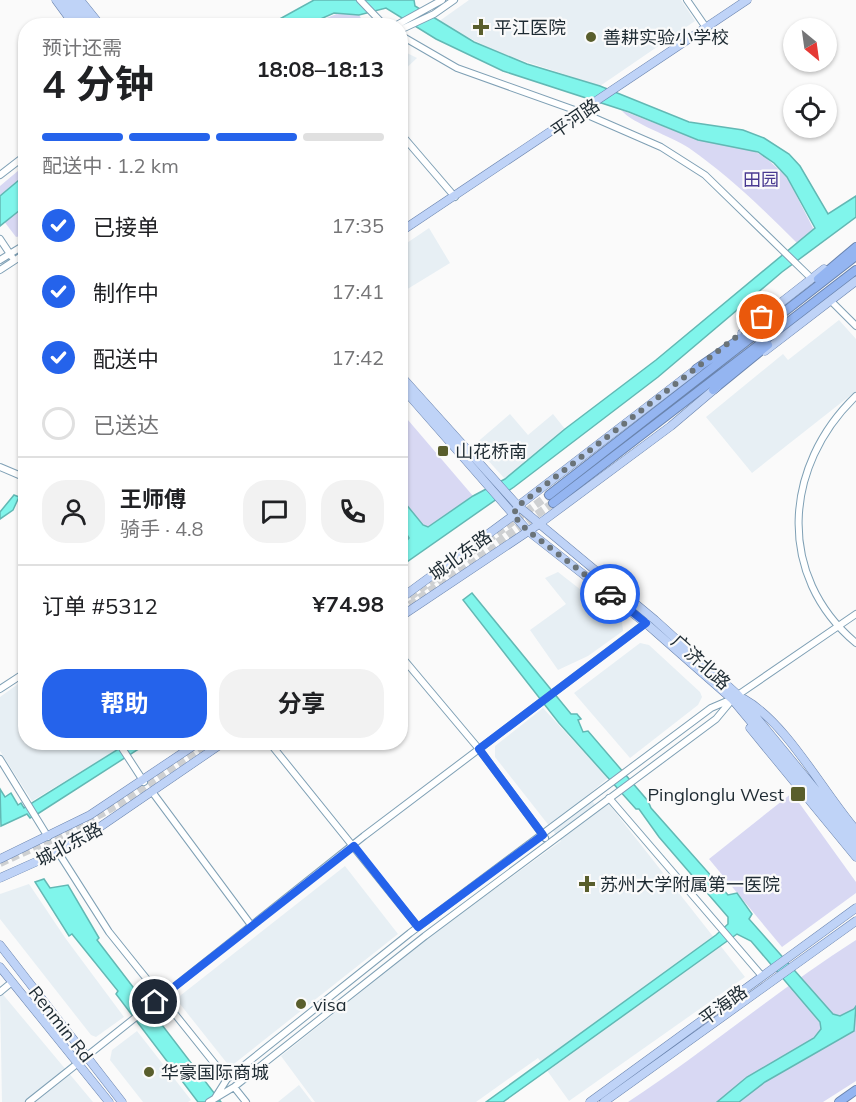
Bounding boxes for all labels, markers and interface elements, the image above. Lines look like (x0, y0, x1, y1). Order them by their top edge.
place label: 平江医院 (494, 16, 566, 39)
marker: 平江医院 (472, 18, 490, 36)
north arrow (783, 18, 837, 72)
map controls (783, 18, 837, 138)
place label: 善耕实验小学校 (603, 26, 729, 49)
marker: 善耕实验小学校 (584, 30, 598, 44)
text: 预计还需 (42, 35, 122, 60)
text: 18:08–18:13 (256, 55, 384, 83)
text: 4 分钟 (42, 59, 154, 108)
button: locate (783, 84, 837, 138)
street label: 平河路 (546, 93, 604, 143)
text: 配送中 · 1.2 km (42, 153, 179, 178)
park label: 田园 (743, 168, 779, 191)
icon: check (42, 209, 75, 242)
text: 已接单 (93, 213, 159, 241)
text: 17:35 (331, 213, 384, 238)
icon: check (42, 275, 75, 308)
text: 制作中 (93, 279, 159, 307)
text: 17:41 (331, 279, 384, 304)
pin (736, 291, 787, 342)
icon: bag (745, 300, 778, 333)
icon: check (42, 341, 75, 374)
text: 配送中 (93, 345, 159, 373)
text: 17:42 (331, 345, 384, 370)
text: 已送达 (93, 411, 159, 439)
place label: 山花桥南 (455, 440, 527, 463)
marker: 山花桥南 (436, 444, 450, 458)
button: person (42, 480, 105, 543)
button: chat (243, 480, 306, 543)
button: phone (321, 480, 384, 543)
text: 王师傅 (120, 485, 186, 513)
text: 骑手 · 4.8 (120, 516, 204, 541)
street label: 城北东路 (424, 525, 496, 585)
courier (580, 564, 640, 624)
icon: car (594, 578, 627, 611)
text: ¥74.98 (313, 590, 384, 618)
text: 订单 #5312 (42, 592, 158, 620)
street label: 广济北路 (667, 629, 735, 695)
button: 帮助 (42, 669, 207, 738)
button: 分享 (219, 669, 384, 738)
place label: Pinglonglu West (647, 783, 784, 806)
marker: Pinglonglu West (789, 785, 807, 803)
street label: 城北东路 (32, 817, 106, 871)
place label: 苏州大学附属第一医院 (600, 873, 780, 896)
marker: 苏州大学附属第一医院 (578, 875, 596, 893)
pin (129, 976, 180, 1027)
street label: 平海路 (694, 980, 752, 1030)
street label: Renmin Rd (24, 981, 98, 1067)
icon: home (138, 985, 171, 1018)
place label: visa (313, 993, 347, 1016)
marker: visa (294, 997, 308, 1011)
place label: 华豪国际商城 (161, 1061, 269, 1084)
marker: 华豪国际商城 (142, 1065, 156, 1079)

